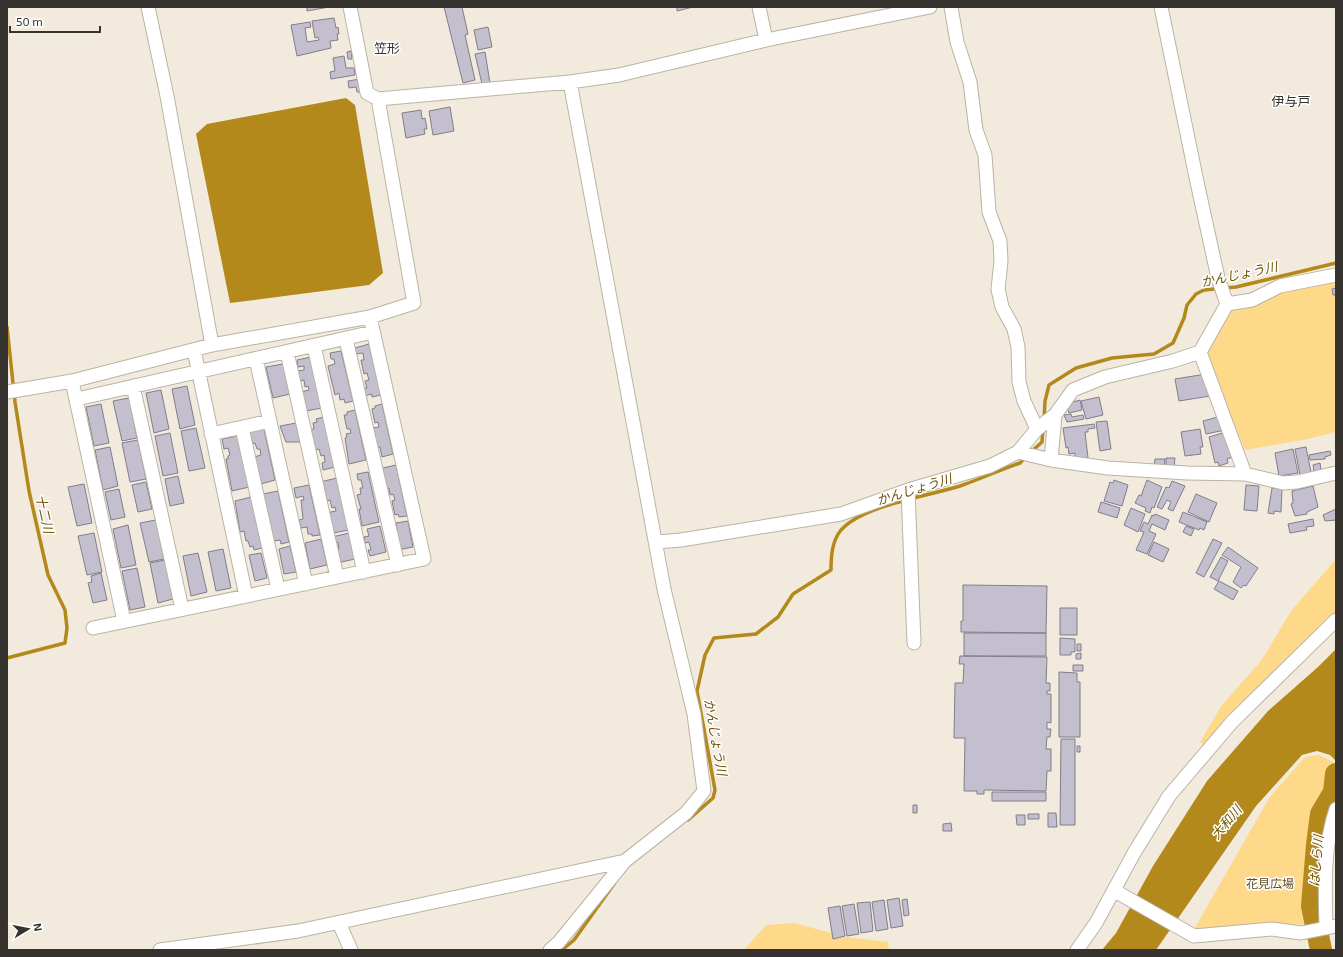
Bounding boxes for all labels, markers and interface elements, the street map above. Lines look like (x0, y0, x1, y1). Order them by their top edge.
scale bar (10, 8, 100, 34)
text: 50 m (16, 14, 43, 28)
district label: 笠形 (374, 40, 400, 56)
district label: 伊与戸 (1271, 93, 1311, 109)
water label: かんじょう川 (1199, 258, 1281, 290)
water label: かんじょう川 (874, 469, 956, 508)
water label: 十二川 (33, 493, 58, 537)
water label: かんじょう川 (701, 697, 731, 779)
water label: 大和川 (1207, 800, 1246, 842)
water label: はしら川 (1306, 832, 1326, 888)
park label: 花見広場 (1246, 876, 1294, 890)
north arrow (8, 909, 48, 949)
text: N (31, 922, 45, 932)

